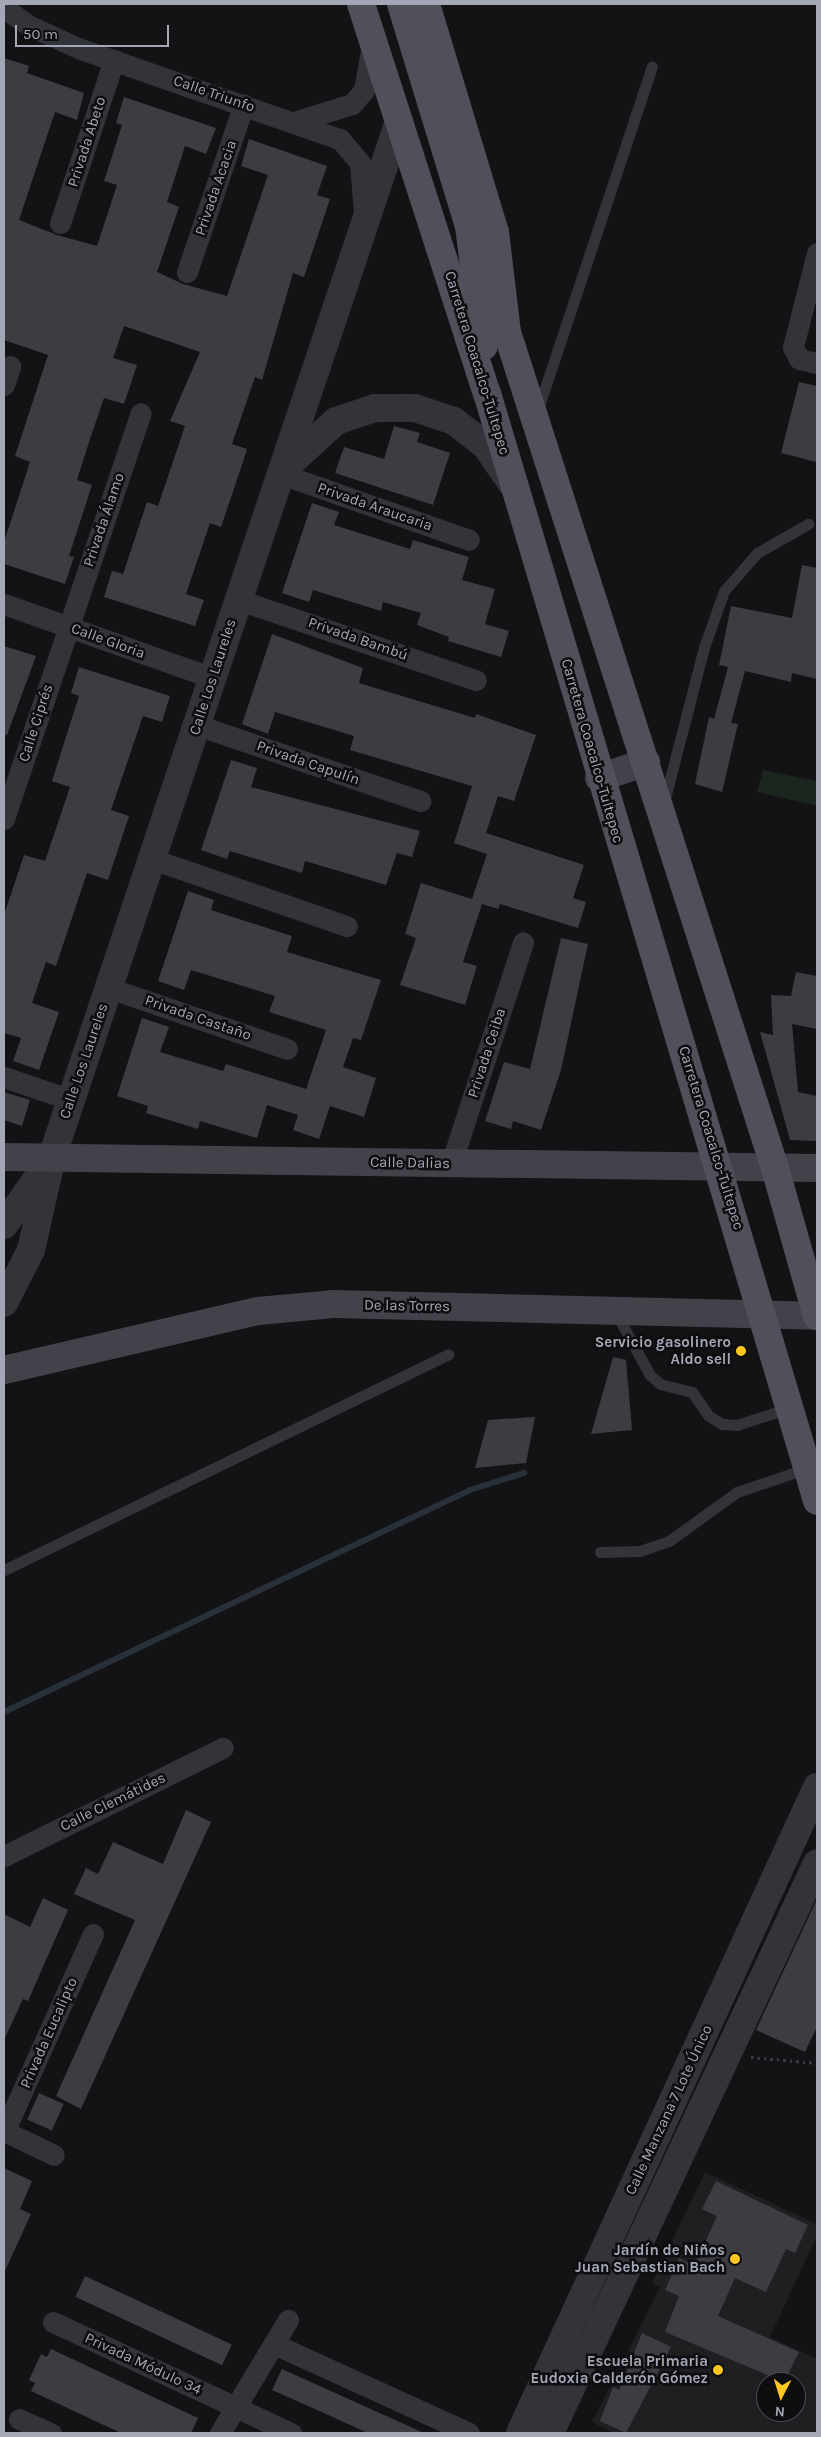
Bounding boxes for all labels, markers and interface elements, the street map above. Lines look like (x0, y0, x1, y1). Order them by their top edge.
scale bar (18, 15, 171, 47)
text: 50 m (23, 25, 58, 43)
street label: Calle Triunfo (171, 72, 257, 116)
street label: Privada Abeto (64, 95, 110, 189)
street label: Privada Acacia (191, 138, 241, 238)
street label: Carretera Coacalco-Tultepec (440, 269, 514, 457)
street label: Privada Álamo (80, 471, 128, 569)
street label: Privada Araucaria (315, 479, 435, 535)
street label: Privada Bambú (306, 614, 410, 664)
street label: Calle Los Laureles (186, 617, 240, 737)
street label: Calle Gloria (69, 619, 147, 663)
street label: Carretera Coacalco-Tultepec (557, 657, 627, 845)
street label: Calle Ciprés (15, 682, 57, 764)
street label: Privada Capulín (254, 737, 362, 789)
street label: Privada Castaño (143, 991, 253, 1045)
street label: Calle Los Laureles (56, 1001, 112, 1121)
street label: Privada Ceiba (464, 1006, 510, 1100)
street label: Carretera Coacalco-Tultepec (674, 1044, 748, 1232)
street label: Calle Dalias (370, 1153, 450, 1173)
street label: De las Torres (364, 1296, 450, 1316)
place label: Servicio gasolinero Aldo sell (595, 1333, 731, 1368)
marker: Servicio gasolinero Aldo sell (735, 1345, 747, 1357)
street label: Calle Clemátides (57, 1769, 169, 1835)
street label: Privada Eucalipto (16, 1975, 82, 2091)
street label: Calle Manzana 7 Lote Único (622, 2022, 716, 2198)
place label: Jardín de Niños Juan Sebastian Bach (575, 2241, 725, 2276)
marker: Jardín de Niños Juan Sebastian Bach (729, 2253, 741, 2265)
street label: Privada Módulo 34 (82, 2329, 204, 2399)
place label: Escuela Primaria Eudoxia Calderón Gómez (531, 2352, 708, 2387)
marker: Escuela Primaria Eudoxia Calderón Gómez (712, 2364, 724, 2376)
north arrow (756, 2372, 806, 2422)
text: N (774, 2403, 785, 2420)

